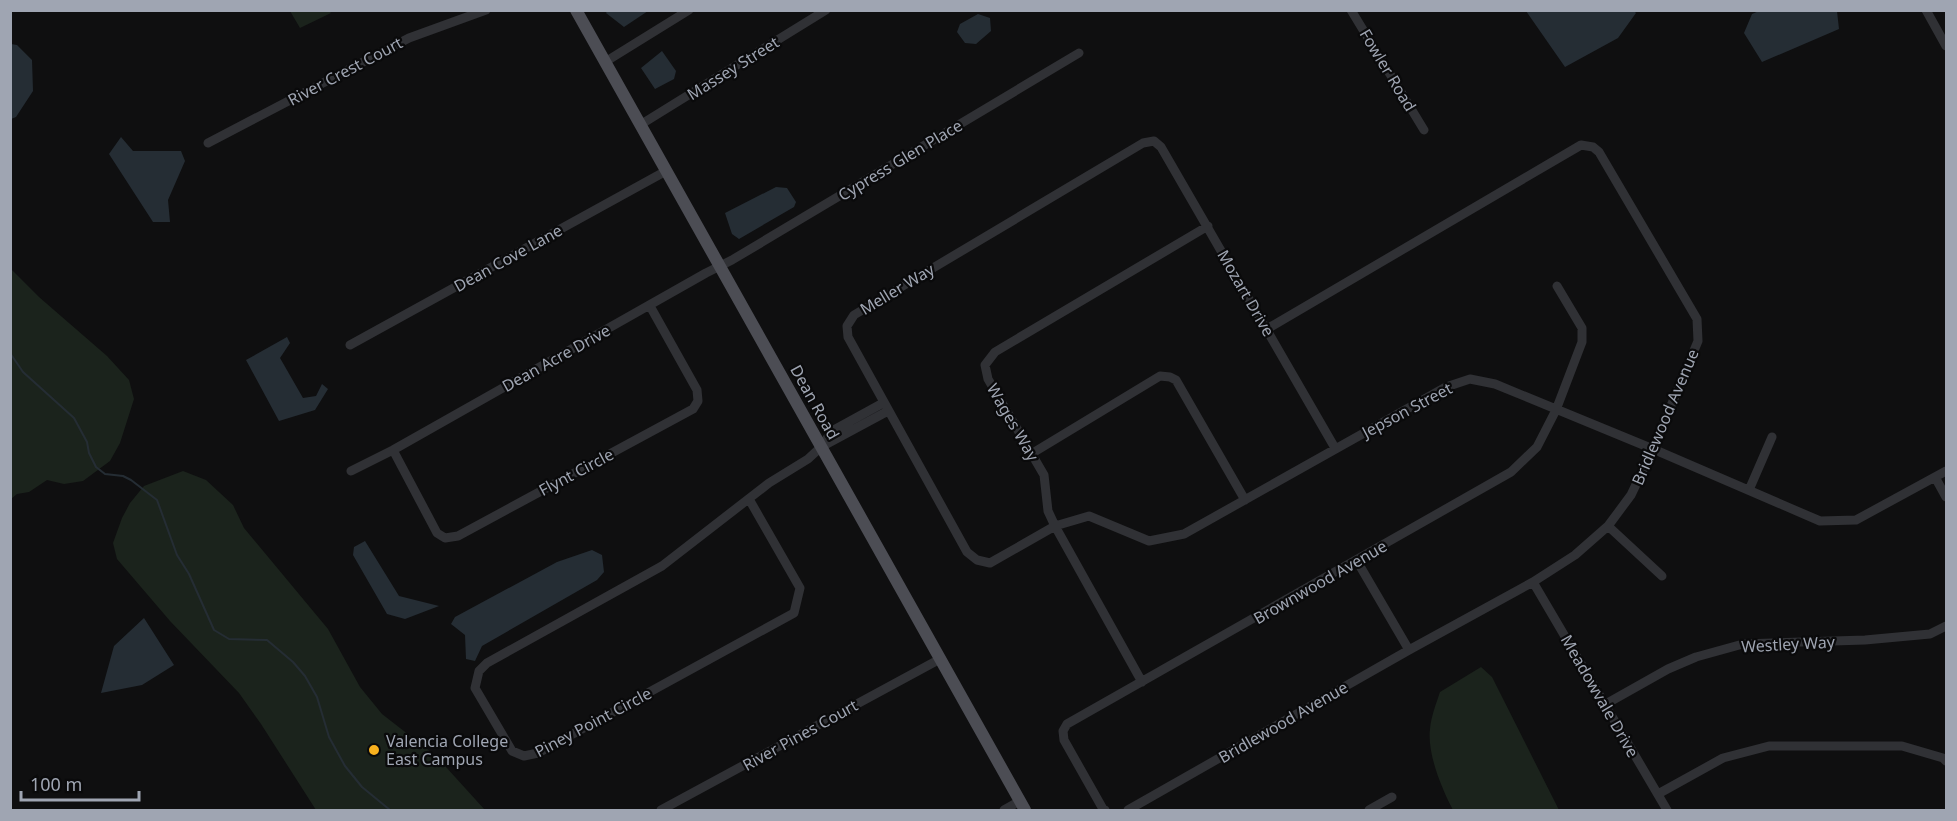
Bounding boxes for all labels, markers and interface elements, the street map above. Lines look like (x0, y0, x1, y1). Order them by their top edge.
street label: Fowler Road (1355, 25, 1421, 115)
street label: River Crest Court (284, 31, 406, 111)
street label: Massey Street (683, 31, 783, 105)
street label: Cypress Glen Place (834, 114, 966, 206)
street label: Dean Cove Lane (450, 219, 566, 297)
street label: Mozart Drive (1212, 246, 1280, 340)
street label: Meller Way (856, 258, 939, 320)
street label: Dean Acre Drive (498, 319, 614, 397)
street label: Bridlewood Avenue (1626, 346, 1704, 488)
street label: Dean Road (785, 361, 845, 443)
street label: Jepson Street (1356, 377, 1456, 444)
street label: Wages Way (982, 379, 1044, 465)
street label: Flynt Circle (535, 443, 617, 501)
street label: Brownwood Avenue (1249, 535, 1391, 629)
street label: Meadowvale Drive (1556, 631, 1644, 761)
street label: Westley Way (1741, 631, 1836, 657)
street label: Bridlewood Avenue (1214, 676, 1352, 768)
street label: Piney Point Circle (531, 682, 655, 762)
street label: River Pines Court (738, 694, 862, 776)
place label: Valencia College East Campus (386, 730, 508, 770)
marker: Valencia College East Campus (367, 743, 381, 757)
scale bar (21, 764, 140, 802)
text: 100 m (30, 772, 82, 796)

